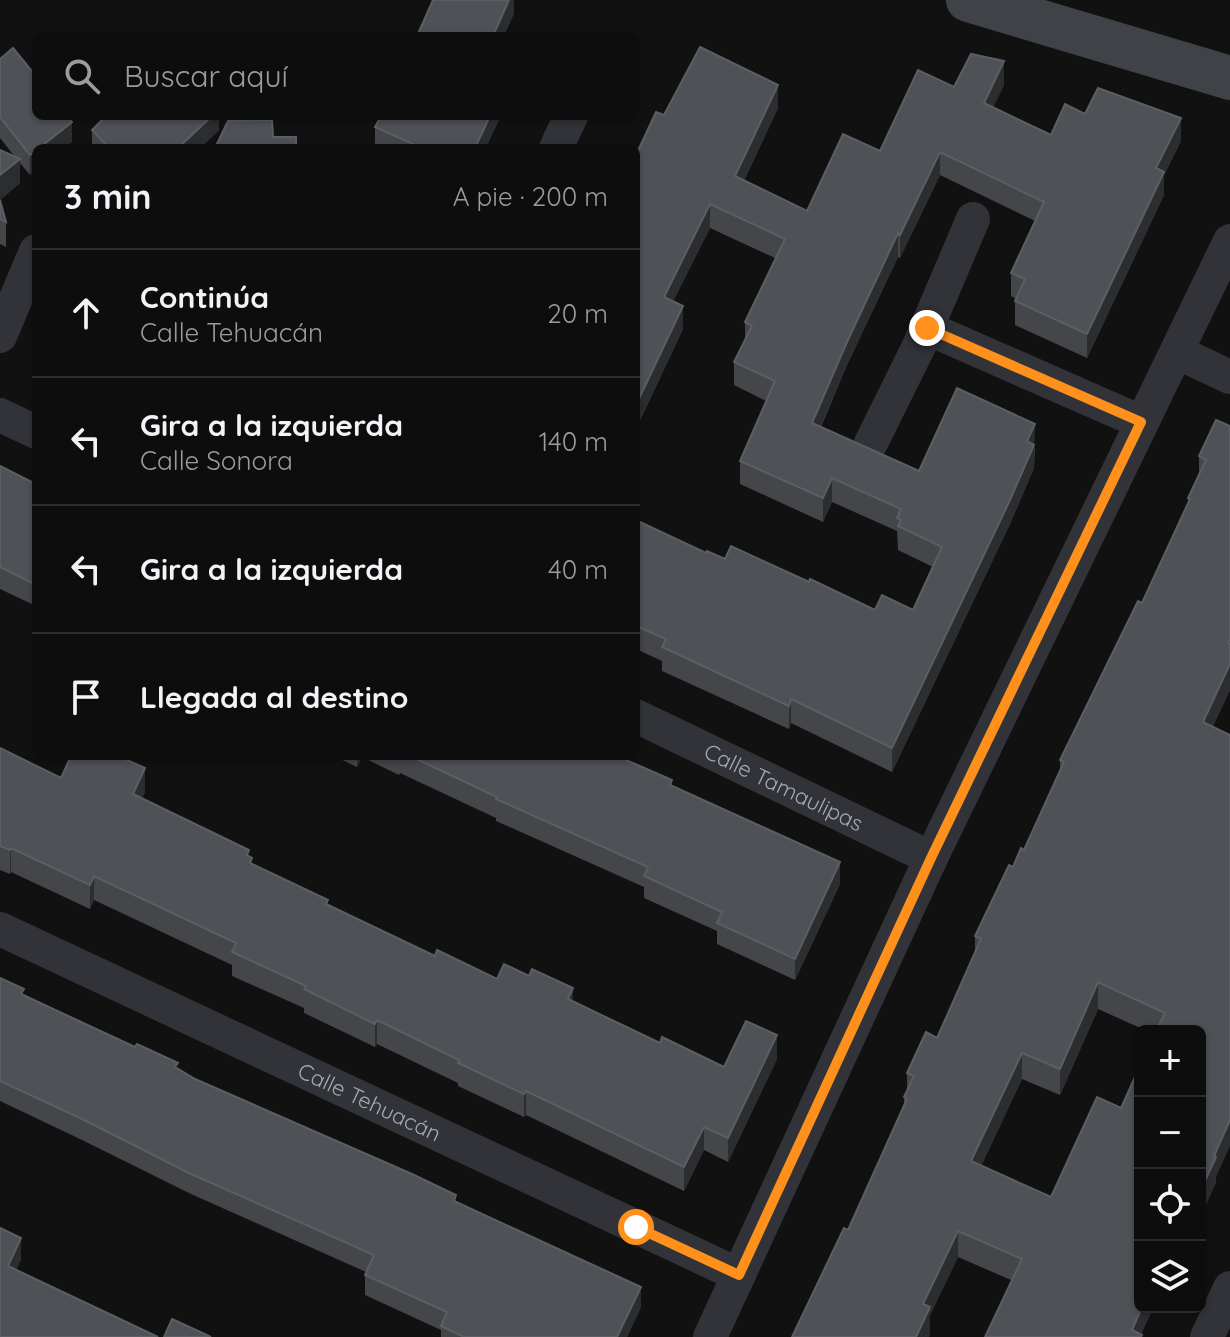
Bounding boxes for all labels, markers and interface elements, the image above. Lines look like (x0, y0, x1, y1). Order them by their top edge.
search box (32, 32, 640, 120)
icon: search (60, 54, 104, 98)
text: Buscar aquí (124, 57, 288, 95)
text: 3 min (64, 175, 151, 218)
text: A pie · 200 m (453, 180, 608, 213)
text: Continúa (140, 278, 269, 316)
icon: ahead (64, 291, 108, 335)
text: 20 m (547, 297, 608, 330)
route end (909, 310, 945, 346)
text: Calle Tehuacán (140, 316, 323, 349)
text: Gira a la izquierda (140, 406, 403, 444)
icon: left (64, 419, 108, 463)
text: 140 m (539, 425, 608, 458)
text: Calle Sonora (140, 444, 293, 477)
icon: left (64, 547, 108, 591)
text: Gira a la izquierda (140, 550, 403, 588)
text: 40 m (548, 553, 608, 586)
icon: arrive (64, 675, 108, 719)
text: Llegada al destino (140, 678, 408, 716)
street label: Calle Tamaulipas (700, 737, 868, 837)
map controls (1134, 1025, 1206, 1313)
button: + (1134, 1025, 1206, 1097)
street label: Calle Tehuacán (293, 1056, 446, 1148)
button: − (1134, 1097, 1206, 1169)
button: locate (1134, 1169, 1206, 1241)
route start (618, 1209, 654, 1245)
button: layers (1134, 1241, 1206, 1313)

